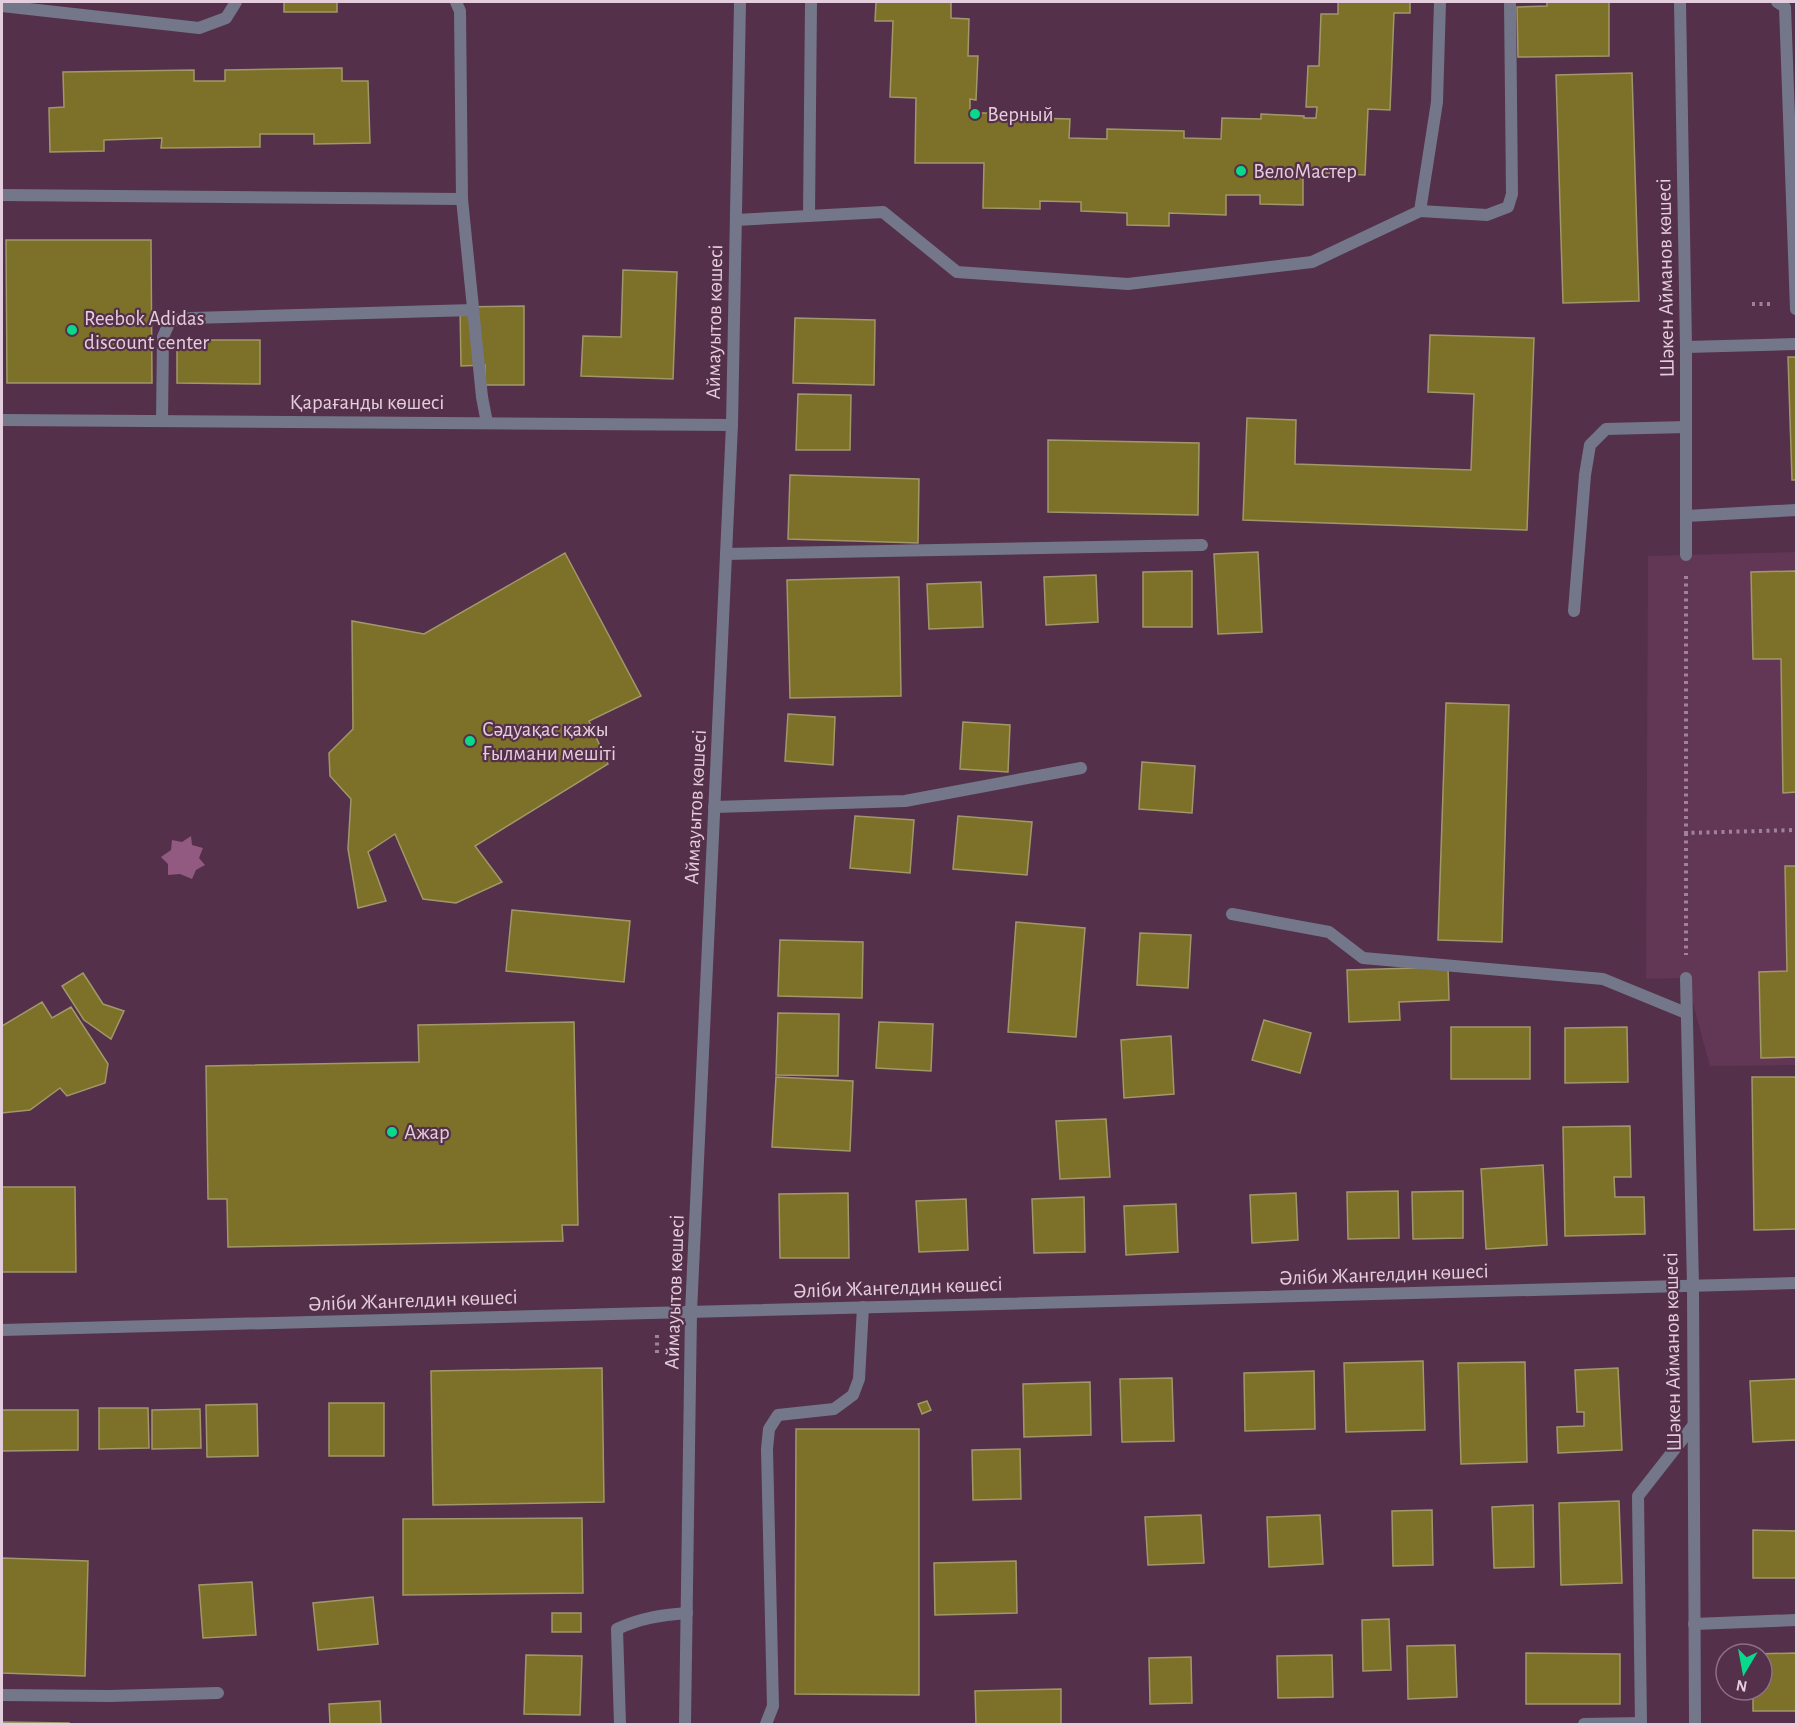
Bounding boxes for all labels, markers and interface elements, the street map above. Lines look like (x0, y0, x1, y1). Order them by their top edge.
place label: Верный (987, 104, 1054, 125)
marker: Верный (968, 107, 982, 121)
place label: ВелоМастер (1253, 161, 1357, 182)
marker: ВелоМастер (1234, 164, 1248, 178)
street label: Шәкен Айманов көшесі (1653, 178, 1678, 378)
street label: Аймауытов көшесі (703, 244, 726, 400)
place label: Reebok Adidas discount center (84, 308, 209, 353)
marker: Reebok Adidas discount center (65, 323, 79, 337)
street label: Қарағанды көшесі (290, 392, 444, 413)
place label: Сәдуақас қажы Ғылмани мешіті (482, 719, 616, 764)
street label: Аймауытов көшесі (681, 729, 710, 885)
marker: Сәдуақас қажы Ғылмани мешіті (463, 734, 477, 748)
place label: Ажар (404, 1122, 450, 1143)
marker: Ажар (385, 1125, 399, 1139)
street label: Аймауытов көшесі (661, 1214, 688, 1370)
street label: Шәкен Айманов көшесі (1660, 1252, 1685, 1452)
street label: Әліби Жангелдин көшесі (1279, 1260, 1489, 1289)
street label: Әліби Жангелдин көшесі (793, 1273, 1003, 1302)
street label: Әліби Жангелдин көшесі (308, 1286, 518, 1315)
north arrow (1714, 1642, 1774, 1702)
text: N (1735, 1677, 1748, 1695)

